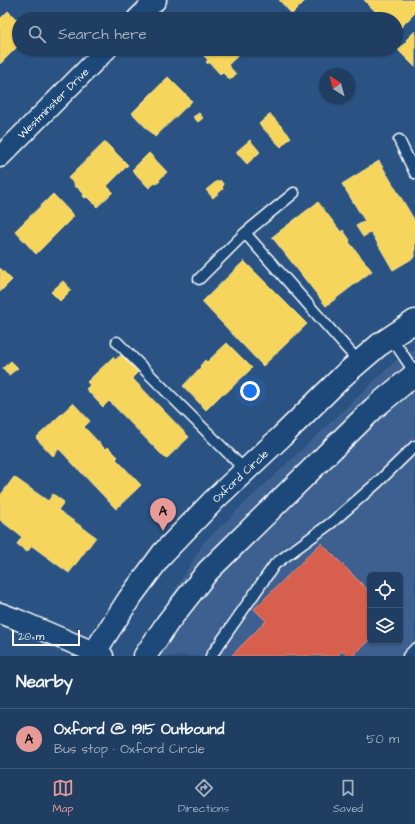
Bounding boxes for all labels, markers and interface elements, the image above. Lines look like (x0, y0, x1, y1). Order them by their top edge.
search box (12, 12, 403, 56)
icon: search (26, 23, 48, 45)
text: Search here (58, 24, 147, 45)
street label: Westminster Drive (14, 64, 92, 142)
north arrow (319, 68, 355, 104)
your location (240, 381, 260, 401)
street label: Oxford Circle (209, 446, 272, 506)
pin: A (150, 498, 176, 531)
map controls (367, 572, 403, 644)
button: locate (367, 572, 403, 608)
button: layers (367, 608, 403, 644)
scale bar (12, 628, 80, 647)
text: 20 m (18, 629, 44, 644)
text: Nearby (16, 670, 73, 694)
text: Oxford @ 1915 Outbound (54, 719, 224, 740)
text: A (25, 730, 33, 748)
text: 50 m (366, 730, 399, 748)
text: Bus stop · Oxford Circle (54, 740, 205, 758)
tab: Map (52, 777, 74, 816)
tab: Directions (178, 777, 229, 816)
tab: Saved (333, 777, 363, 816)

